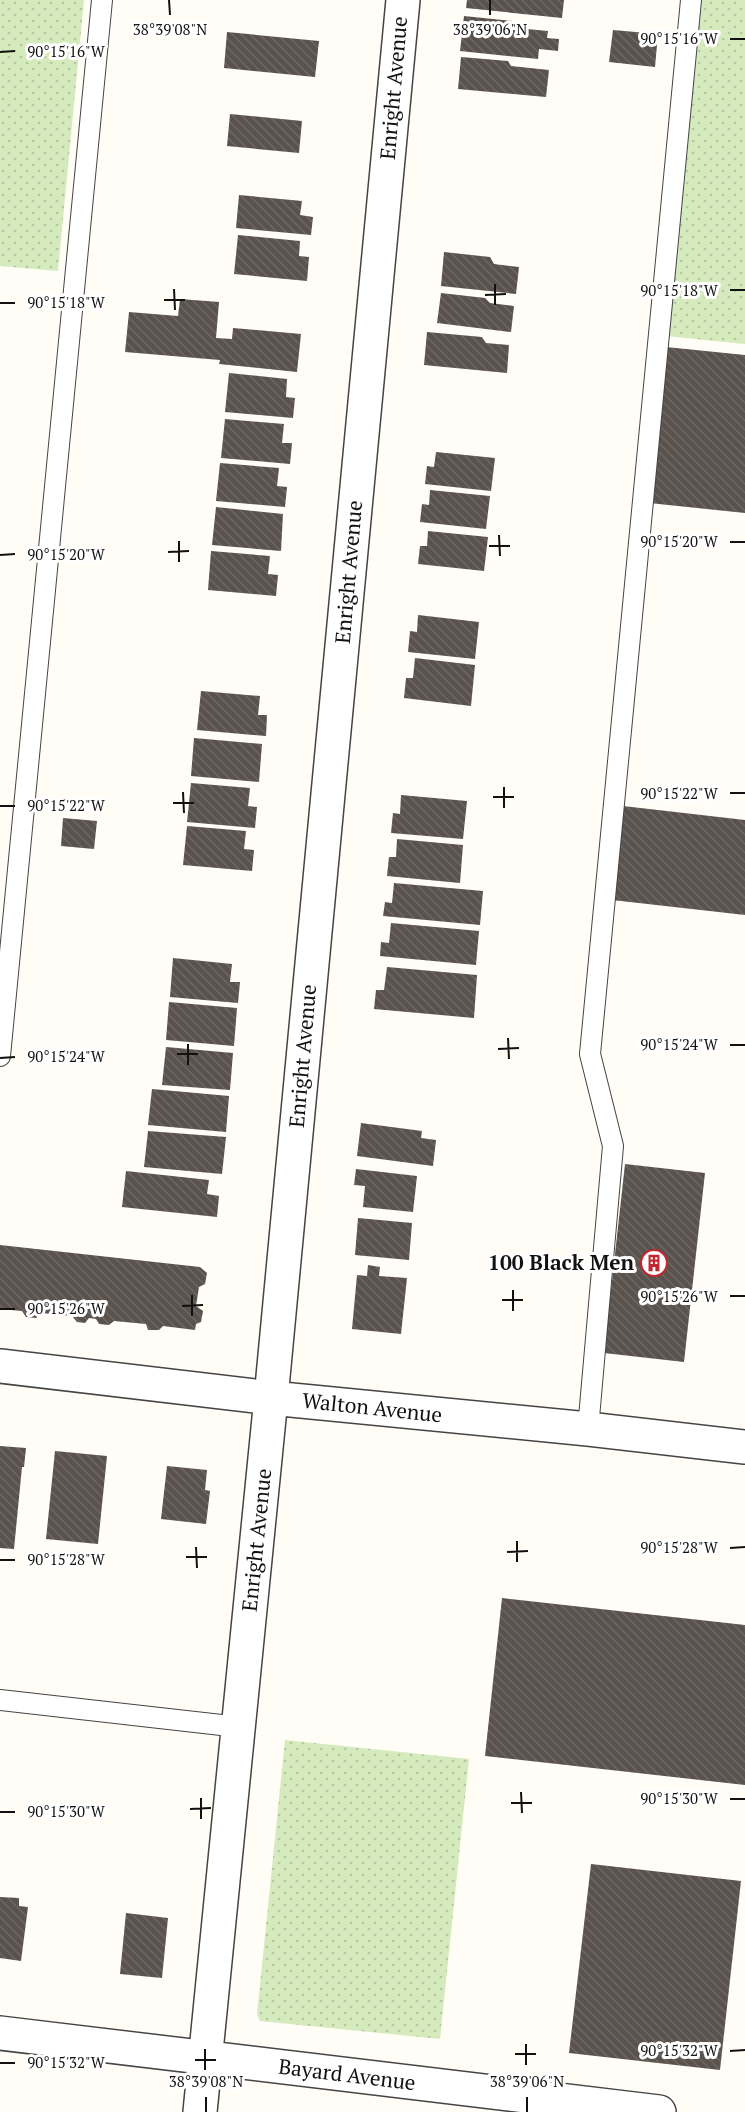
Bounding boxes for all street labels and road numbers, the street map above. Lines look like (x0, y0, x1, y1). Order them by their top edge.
street label: Enright Avenue (373, 15, 413, 161)
street label: Enright Avenue (328, 499, 368, 645)
street label: Enright Avenue (282, 983, 322, 1129)
street label: Walton Avenue (301, 1386, 443, 1428)
street label: Enright Avenue (235, 1467, 277, 1613)
street label: Bayard Avenue (277, 2052, 417, 2096)

